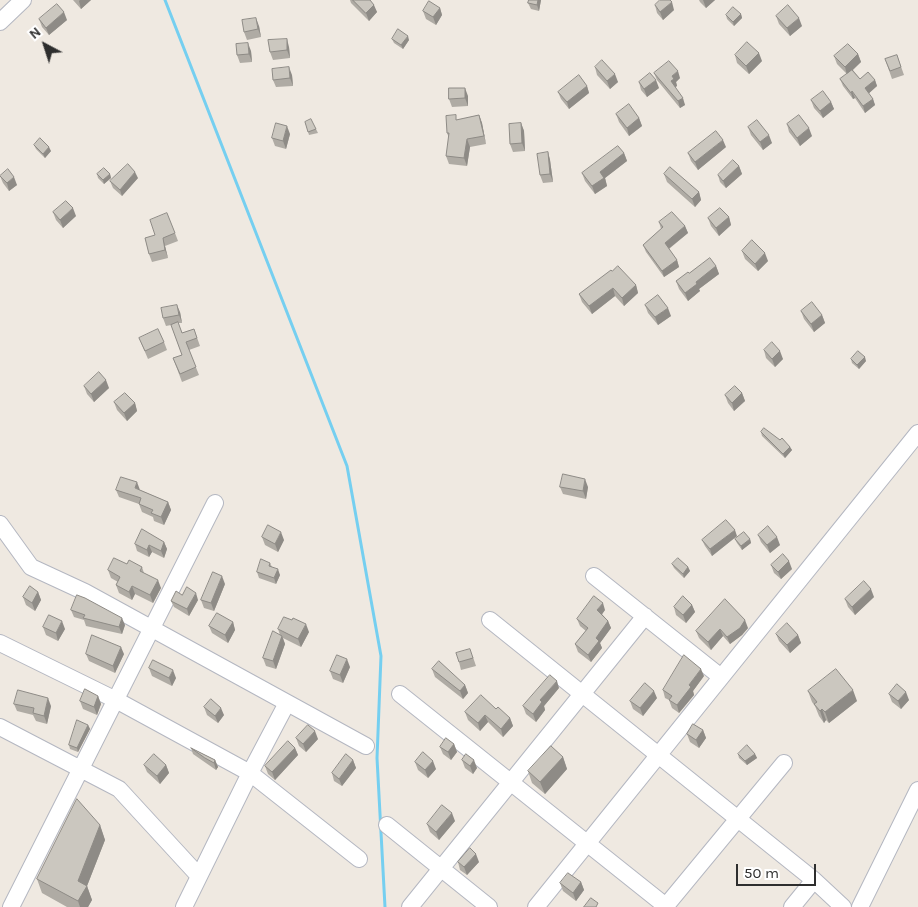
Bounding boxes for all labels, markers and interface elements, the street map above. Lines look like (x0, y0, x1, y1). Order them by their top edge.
north arrow (20, 20, 70, 70)
text: N (26, 23, 44, 43)
scale bar (738, 854, 818, 886)
text: 50 m (744, 864, 779, 882)

